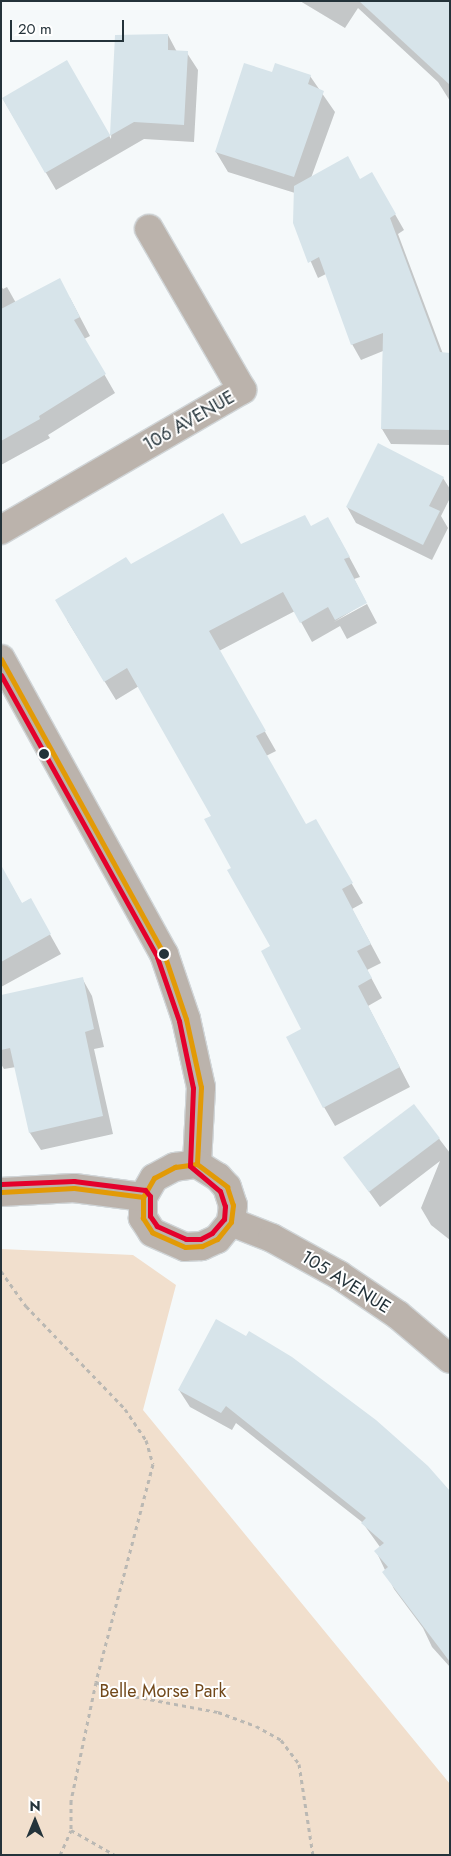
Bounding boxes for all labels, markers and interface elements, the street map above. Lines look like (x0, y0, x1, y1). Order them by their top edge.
scale bar (12, 10, 126, 42)
text: 20 m (18, 18, 52, 40)
street label: 106 AVENUE (140, 386, 238, 456)
unlabelled marker (39, 749, 49, 759)
unlabelled marker (159, 949, 169, 959)
street label: 105 AVENUE (297, 1246, 395, 1318)
park label: Belle Morse Park (100, 1680, 226, 1702)
north arrow (10, 1796, 60, 1846)
text: N (29, 1796, 41, 1816)

